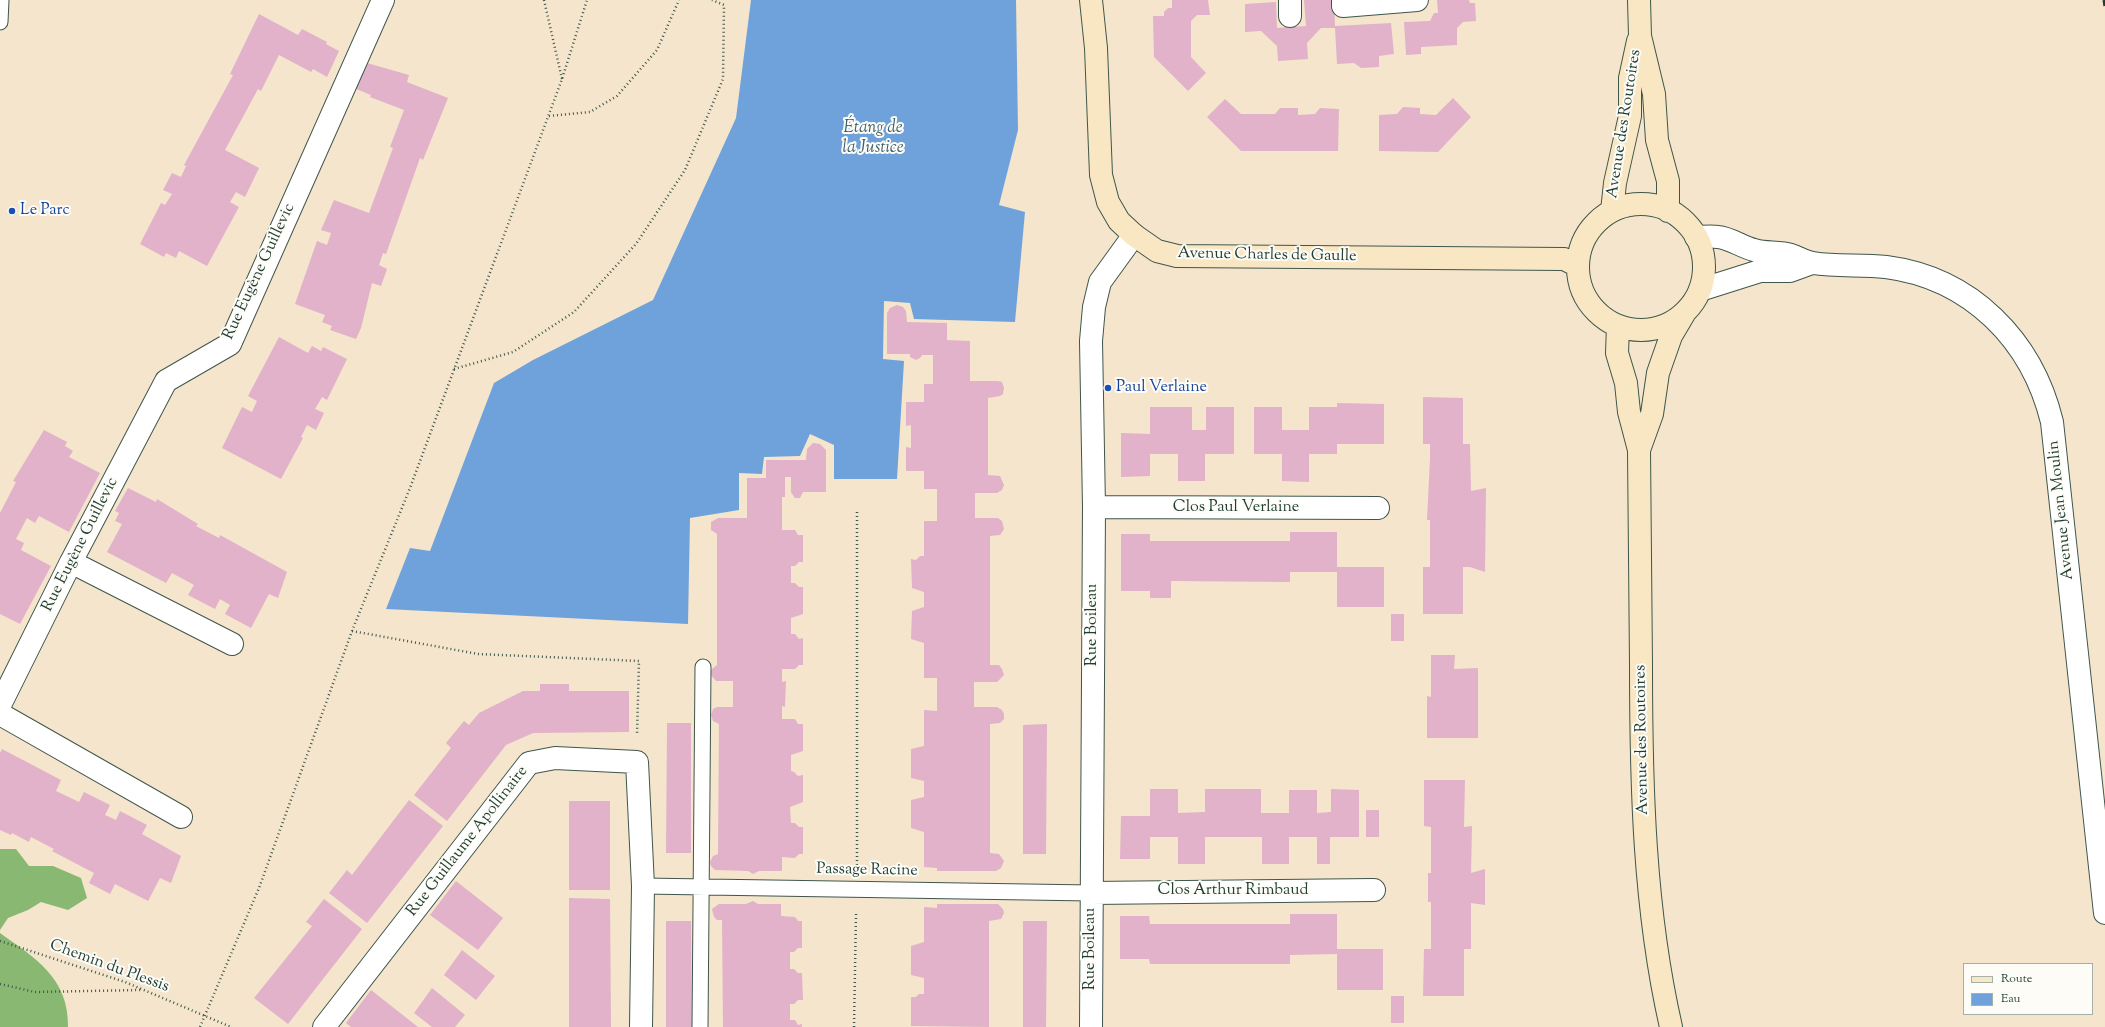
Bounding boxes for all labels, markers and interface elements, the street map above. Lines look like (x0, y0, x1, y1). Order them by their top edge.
street label: Avenue des Routoires (1604, 48, 1646, 200)
water label: Étang de la Justice (842, 119, 904, 159)
place label: Le Parc (20, 201, 70, 221)
street label: Rue Eugène Guillevic (220, 201, 300, 343)
marker: Le Parc (7, 206, 17, 216)
street label: Avenue Charles de Gaulle (1177, 245, 1357, 267)
place label: Paul Verlaine (1116, 378, 1207, 398)
marker: Paul Verlaine (1103, 383, 1113, 393)
street label: Avenue Jean Moulin (2045, 439, 2079, 581)
street label: Rue Eugène Guillevic (39, 475, 123, 615)
street label: Clos Paul Verlaine (1173, 498, 1299, 518)
street label: Rue Boileau (1083, 584, 1103, 666)
street label: Avenue des Routoires (1632, 665, 1654, 815)
street label: Rue Guillaume Apollinaire (403, 763, 533, 921)
street label: Passage Racine (816, 861, 918, 881)
street label: Clos Arthur Rimbaud (1158, 881, 1308, 901)
street label: Rue Boileau (1081, 908, 1101, 990)
street label: Chemin du Plessis (47, 936, 171, 998)
legend (1963, 963, 2093, 1015)
text: Route (2001, 970, 2032, 988)
text: Eau (2001, 990, 2021, 1008)

